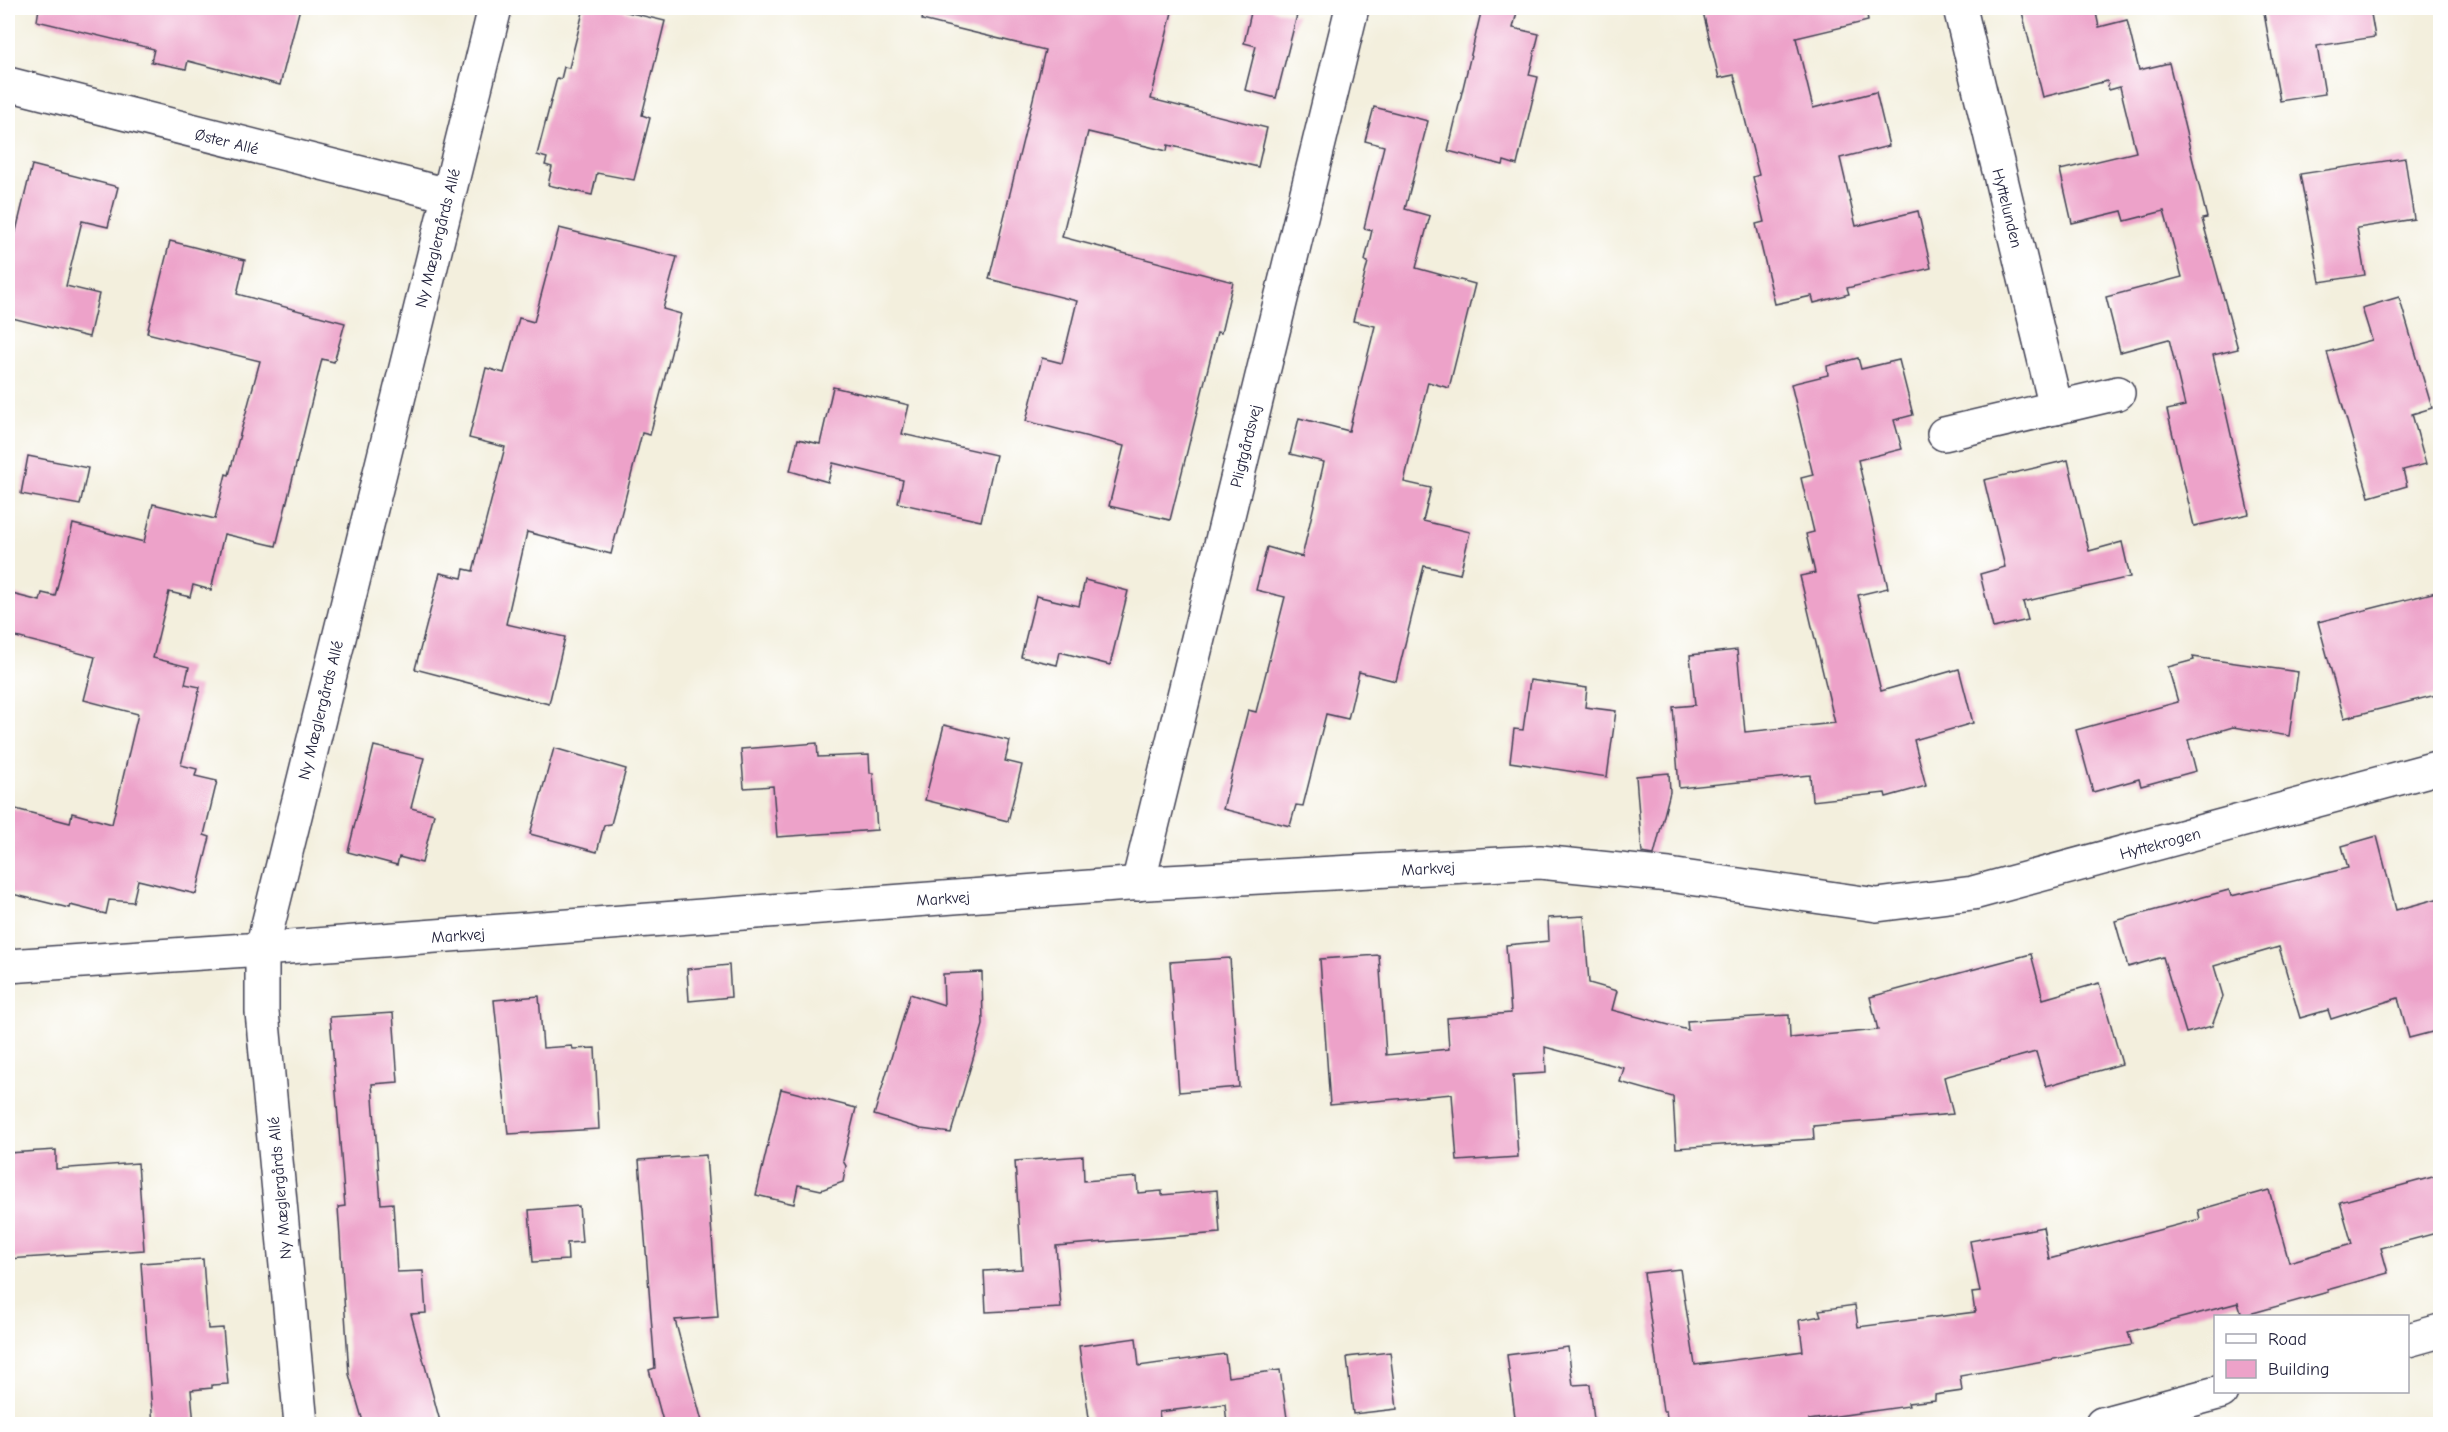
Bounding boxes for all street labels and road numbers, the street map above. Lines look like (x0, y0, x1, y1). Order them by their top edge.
street label: Øster Allé (193, 125, 260, 159)
street label: Ny Mæglergårds Allé (412, 167, 464, 310)
street label: Hyttelunden (1988, 167, 2026, 250)
street label: Pligtgårdsvej (1227, 403, 1265, 489)
street label: Ny Mæglergårds Allé (295, 639, 347, 782)
street label: Hyttekrogen (2118, 825, 2203, 863)
street label: Markvej (1401, 859, 1455, 879)
street label: Markvej (916, 888, 971, 910)
street label: Markvej (431, 925, 486, 947)
street label: Ny Mæglergårds Allé (265, 1116, 295, 1260)

